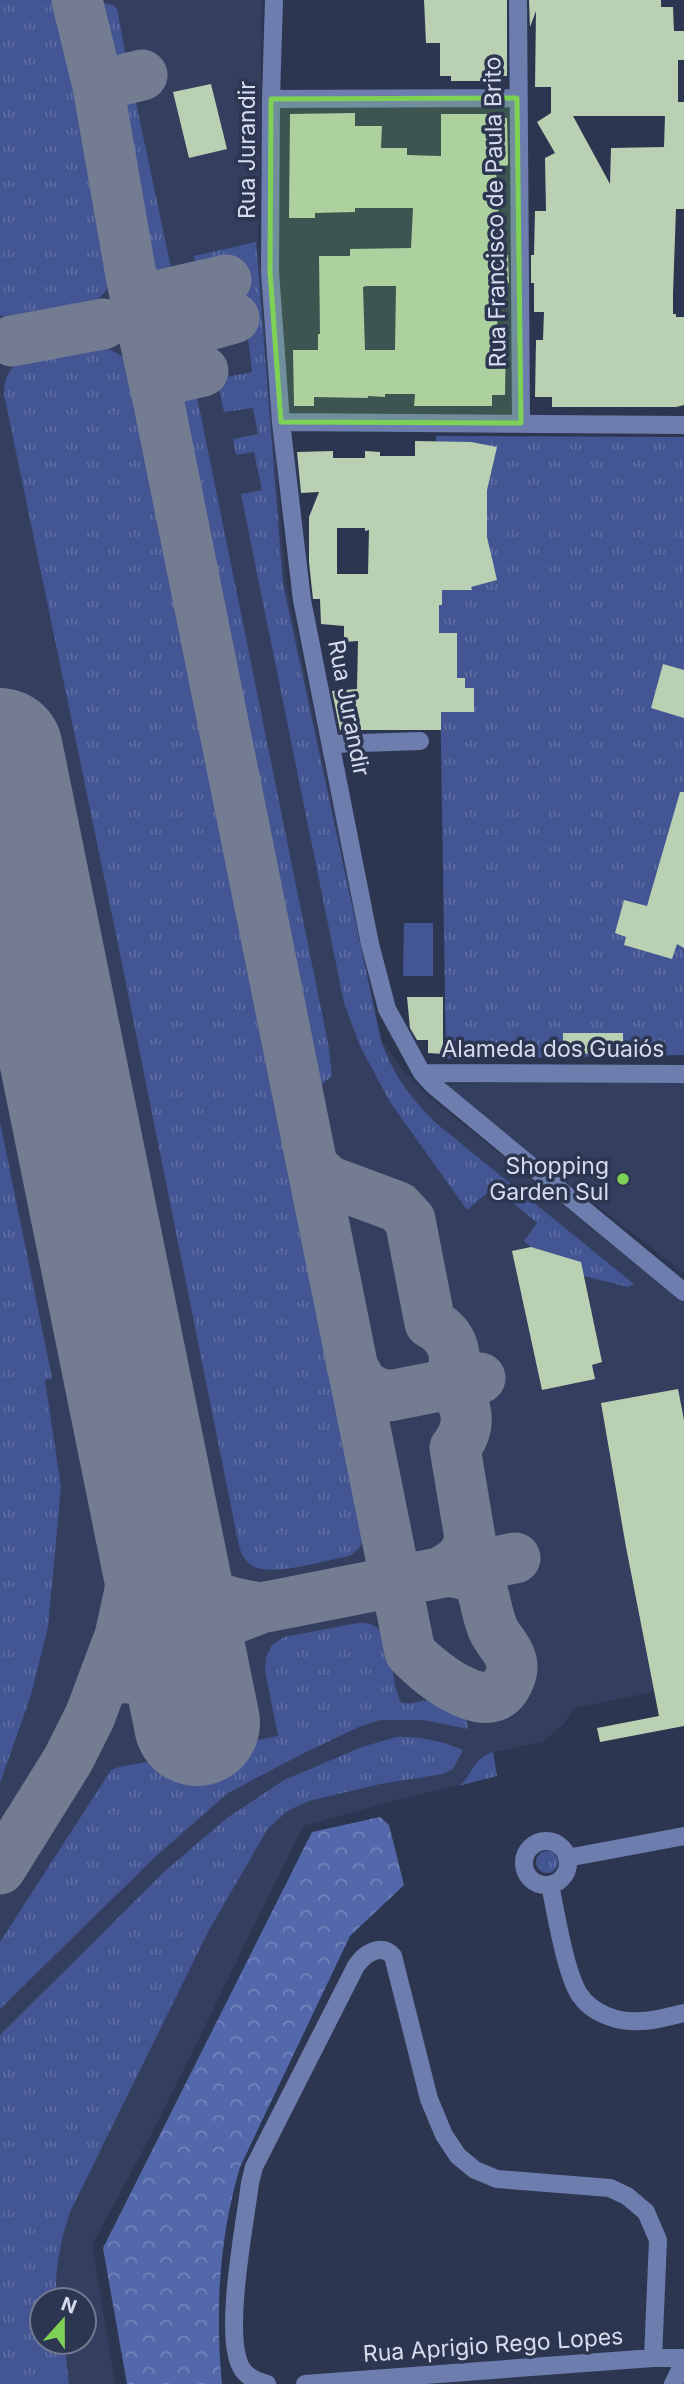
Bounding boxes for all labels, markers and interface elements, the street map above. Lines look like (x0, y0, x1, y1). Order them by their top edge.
street label: Rua Francisco de Paula Brito (478, 56, 512, 368)
street label: Rua Jurandir (233, 81, 261, 219)
street label: Rua Jurandir (322, 638, 376, 779)
street label: Alameda dos Guaiós (441, 1035, 665, 1063)
place label: Shopping Garden Sul (489, 1152, 609, 1206)
marker: Shopping Garden Sul (615, 1171, 631, 1187)
north arrow (28, 2286, 98, 2356)
text: N (58, 2292, 80, 2319)
street label: Rua Aprigio Rego Lopes (362, 2322, 624, 2368)

